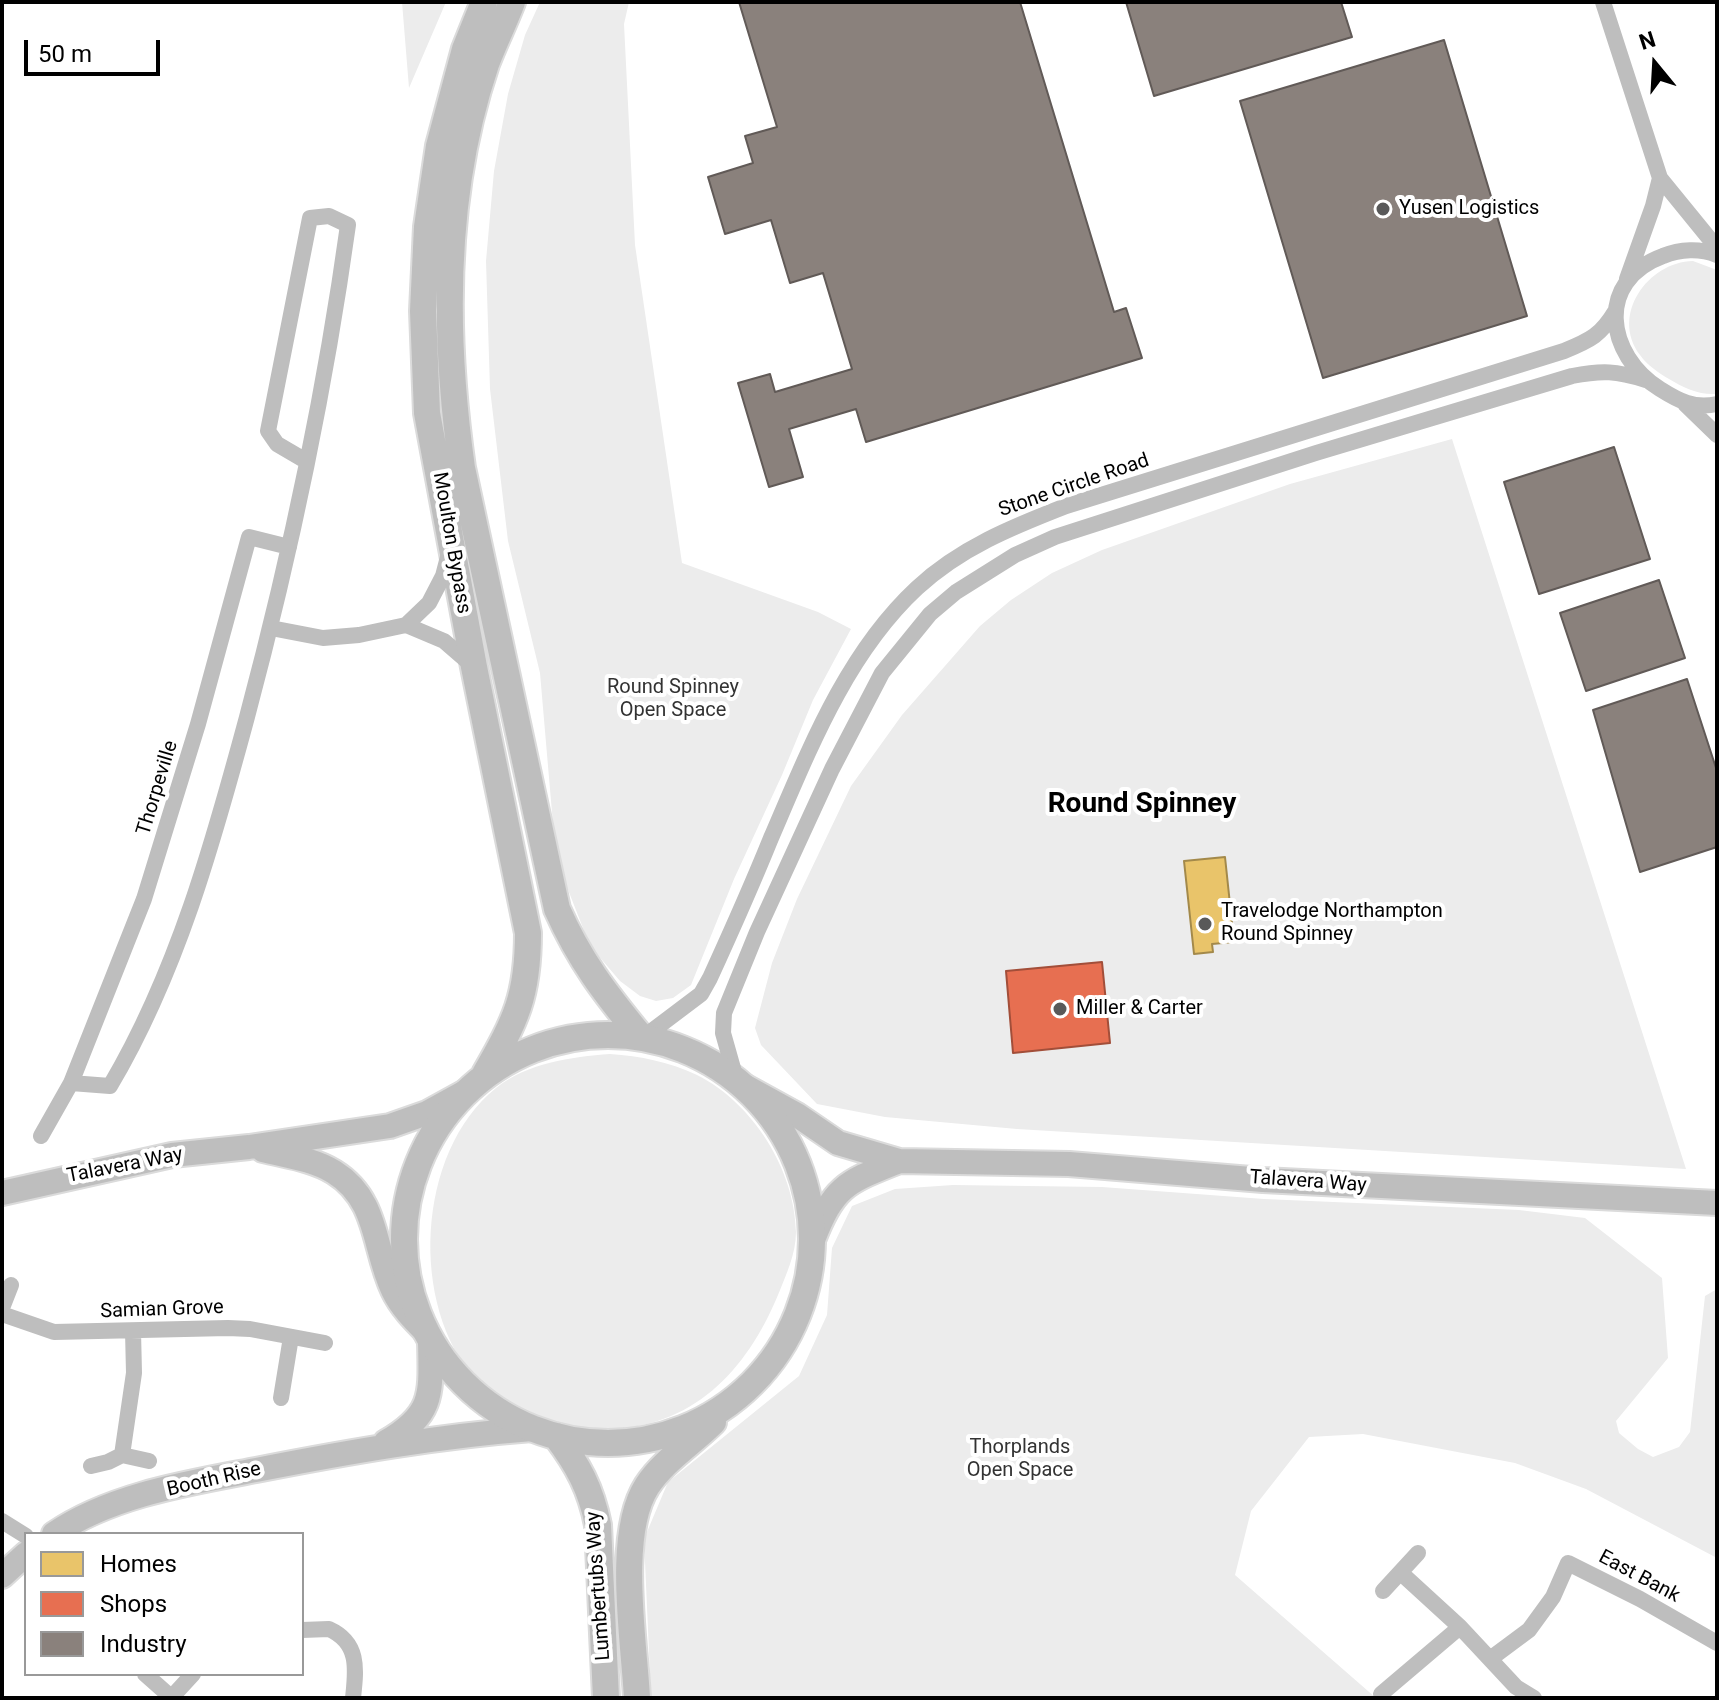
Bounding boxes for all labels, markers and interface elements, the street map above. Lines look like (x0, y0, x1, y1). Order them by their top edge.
scale bar (28, 24, 164, 74)
north arrow (1615, 24, 1695, 104)
text: N (1636, 26, 1659, 55)
text: 50 m (38, 40, 92, 68)
place label: Yusen Logistics (1399, 197, 1539, 221)
marker: Yusen Logistics (1374, 200, 1392, 218)
street label: Stone Circle Road (996, 449, 1152, 523)
street label: Moulton Bypass (427, 470, 475, 616)
park label: Round Spinney Open Space (607, 676, 739, 723)
street label: Thorpeville (132, 738, 184, 838)
district label: Round Spinney (1048, 788, 1236, 822)
place label: Travelodge Northampton Round Spinney (1221, 900, 1443, 947)
marker: Travelodge Northampton Round Spinney (1196, 915, 1214, 933)
place label: Miller & Carter (1076, 997, 1203, 1021)
marker: Miller & Carter (1051, 1000, 1069, 1018)
street label: Talavera Way (65, 1143, 185, 1189)
street label: Talavera Way (1249, 1166, 1367, 1198)
street label: Samian Grove (100, 1296, 224, 1324)
park label: Thorplands Open Space (967, 1436, 1073, 1483)
street label: Booth Rise (165, 1458, 263, 1502)
street label: Lumbertubs Way (582, 1510, 616, 1662)
legend (24, 1532, 304, 1676)
street label: East Bank (1594, 1546, 1684, 1608)
text: Homes (100, 1550, 177, 1578)
text: Shops (100, 1590, 167, 1618)
text: Industry (100, 1630, 186, 1658)

